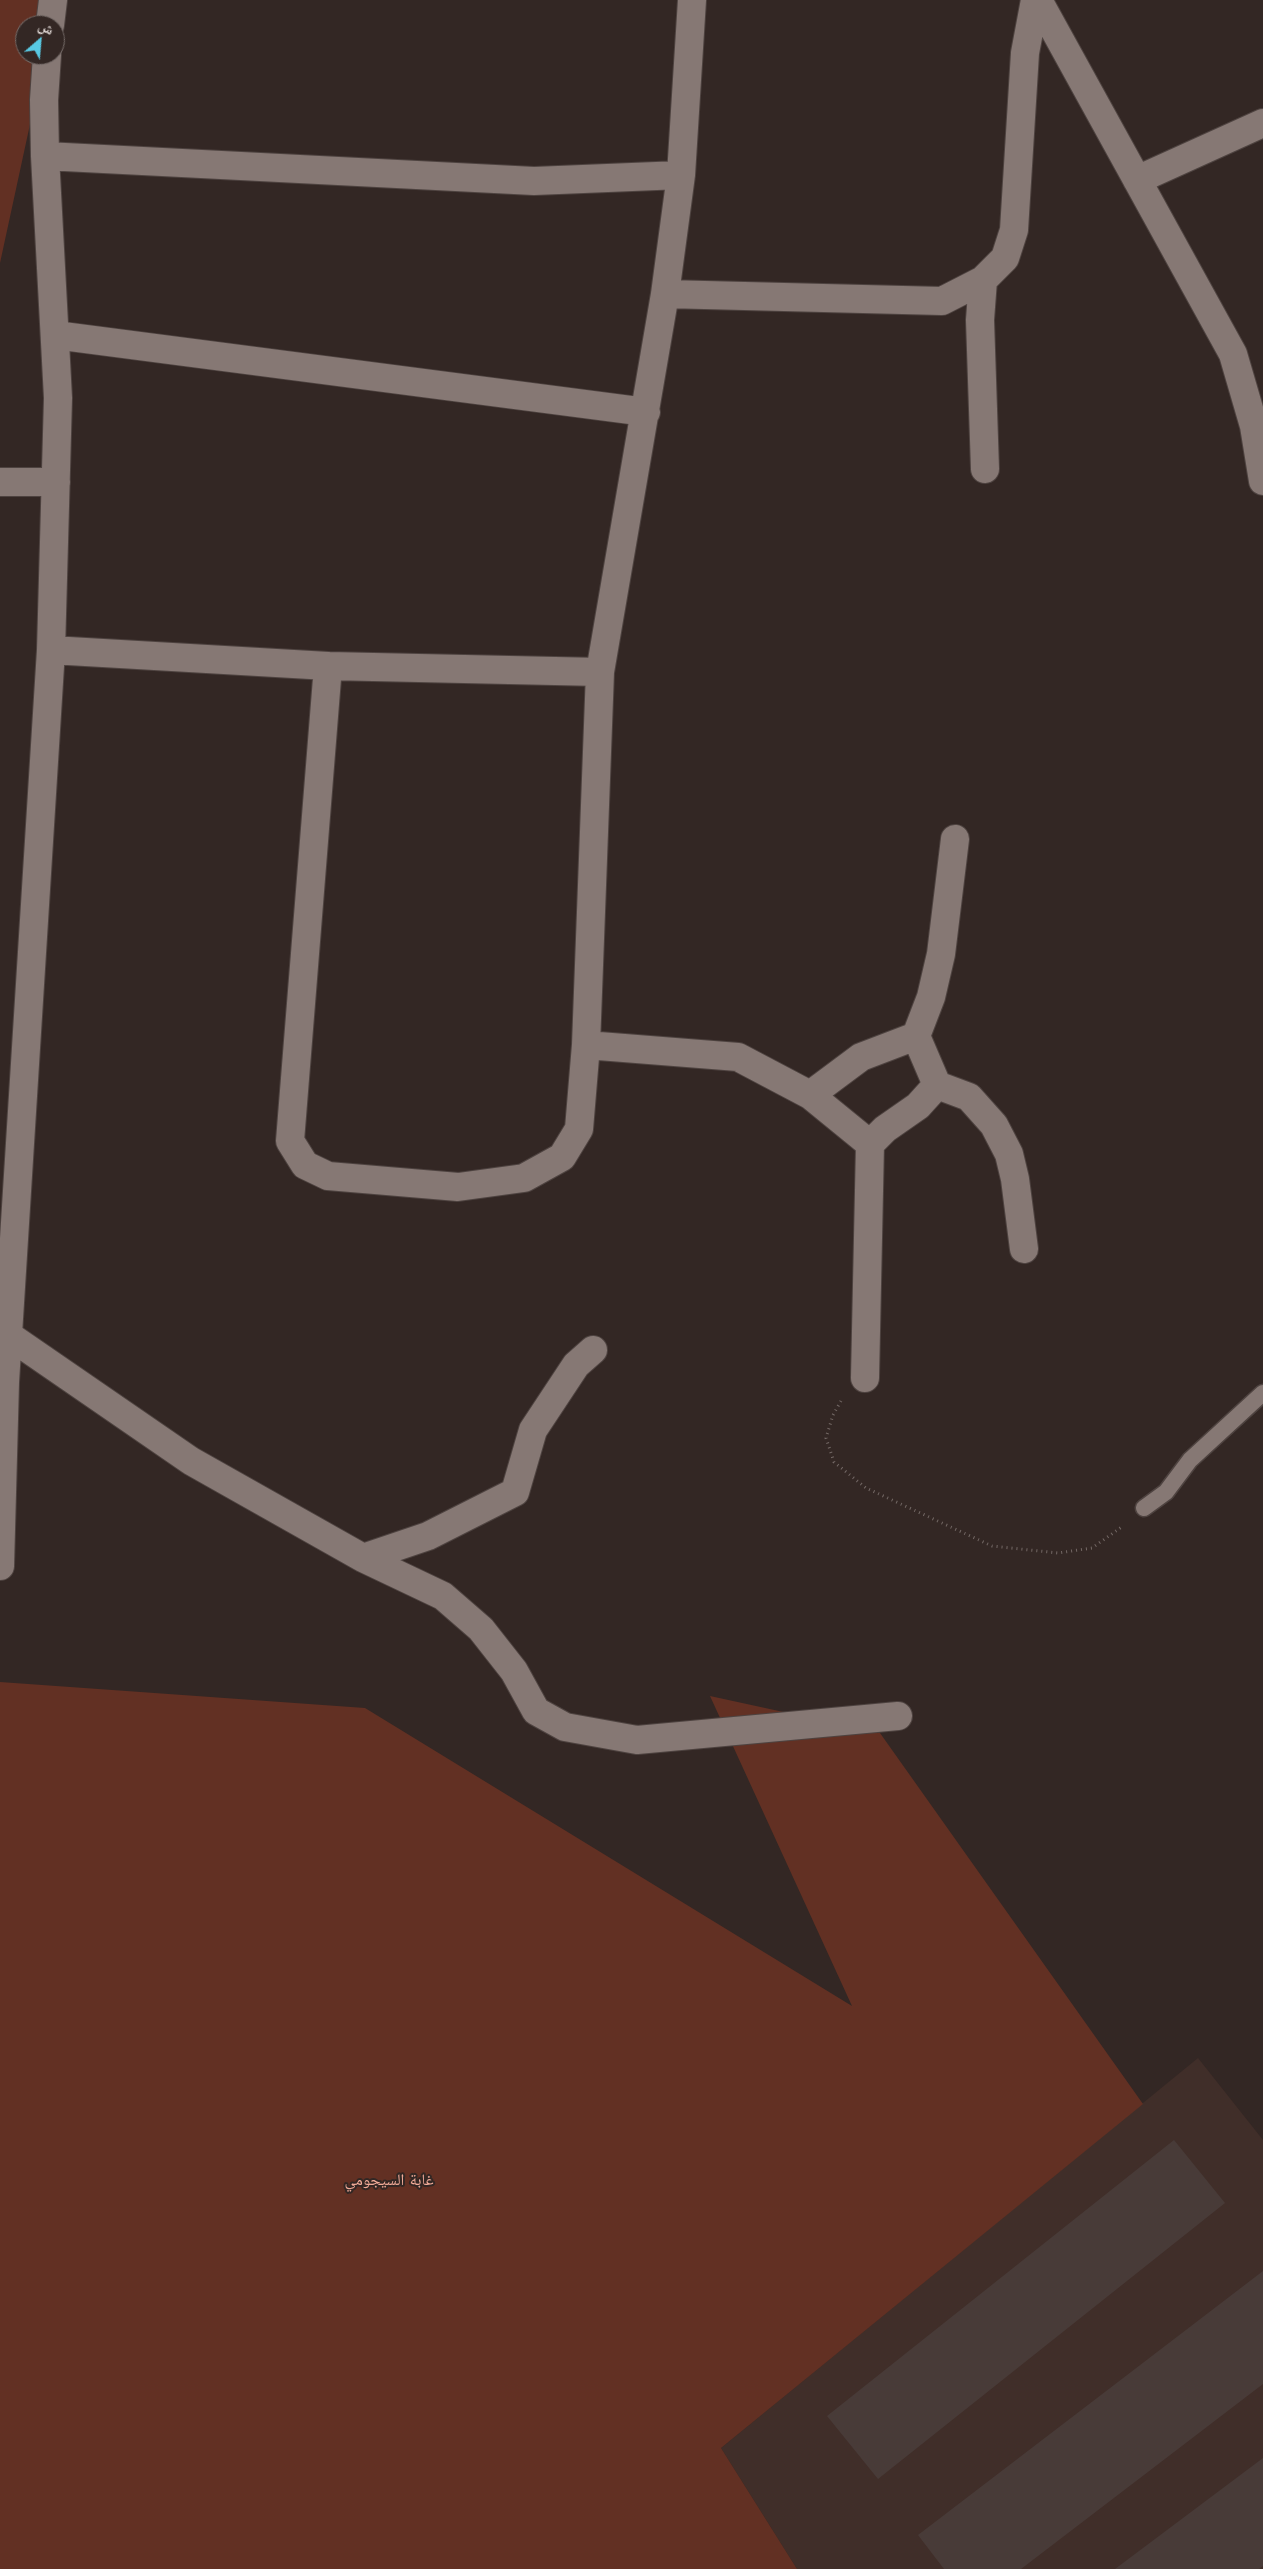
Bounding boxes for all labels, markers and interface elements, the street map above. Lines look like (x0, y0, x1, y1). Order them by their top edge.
north arrow (15, 15, 65, 65)
text: ش (36, 17, 57, 38)
park label: غابة السيجومي (344, 2170, 434, 2190)

